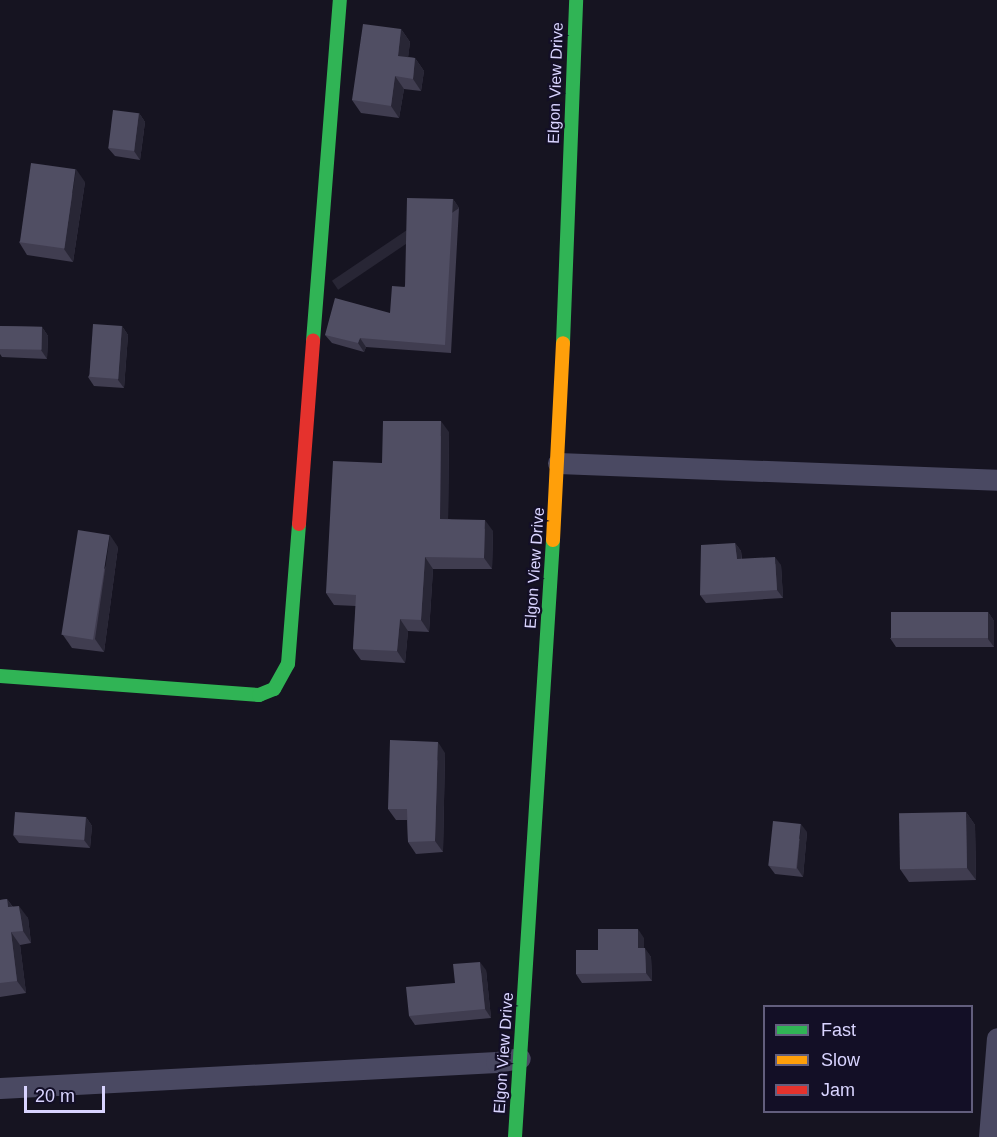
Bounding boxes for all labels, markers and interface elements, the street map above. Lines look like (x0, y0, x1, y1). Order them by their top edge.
street label: Elgon View Drive (544, 22, 568, 144)
street label: Elgon View Drive (521, 507, 549, 629)
street label: Elgon View Drive (490, 992, 518, 1114)
legend (763, 1005, 973, 1113)
text: Fast (821, 1020, 856, 1040)
text: Slow (821, 1050, 860, 1070)
scale bar (27, 1074, 108, 1112)
text: Jam (821, 1080, 855, 1100)
text: 20 m (35, 1086, 75, 1106)

